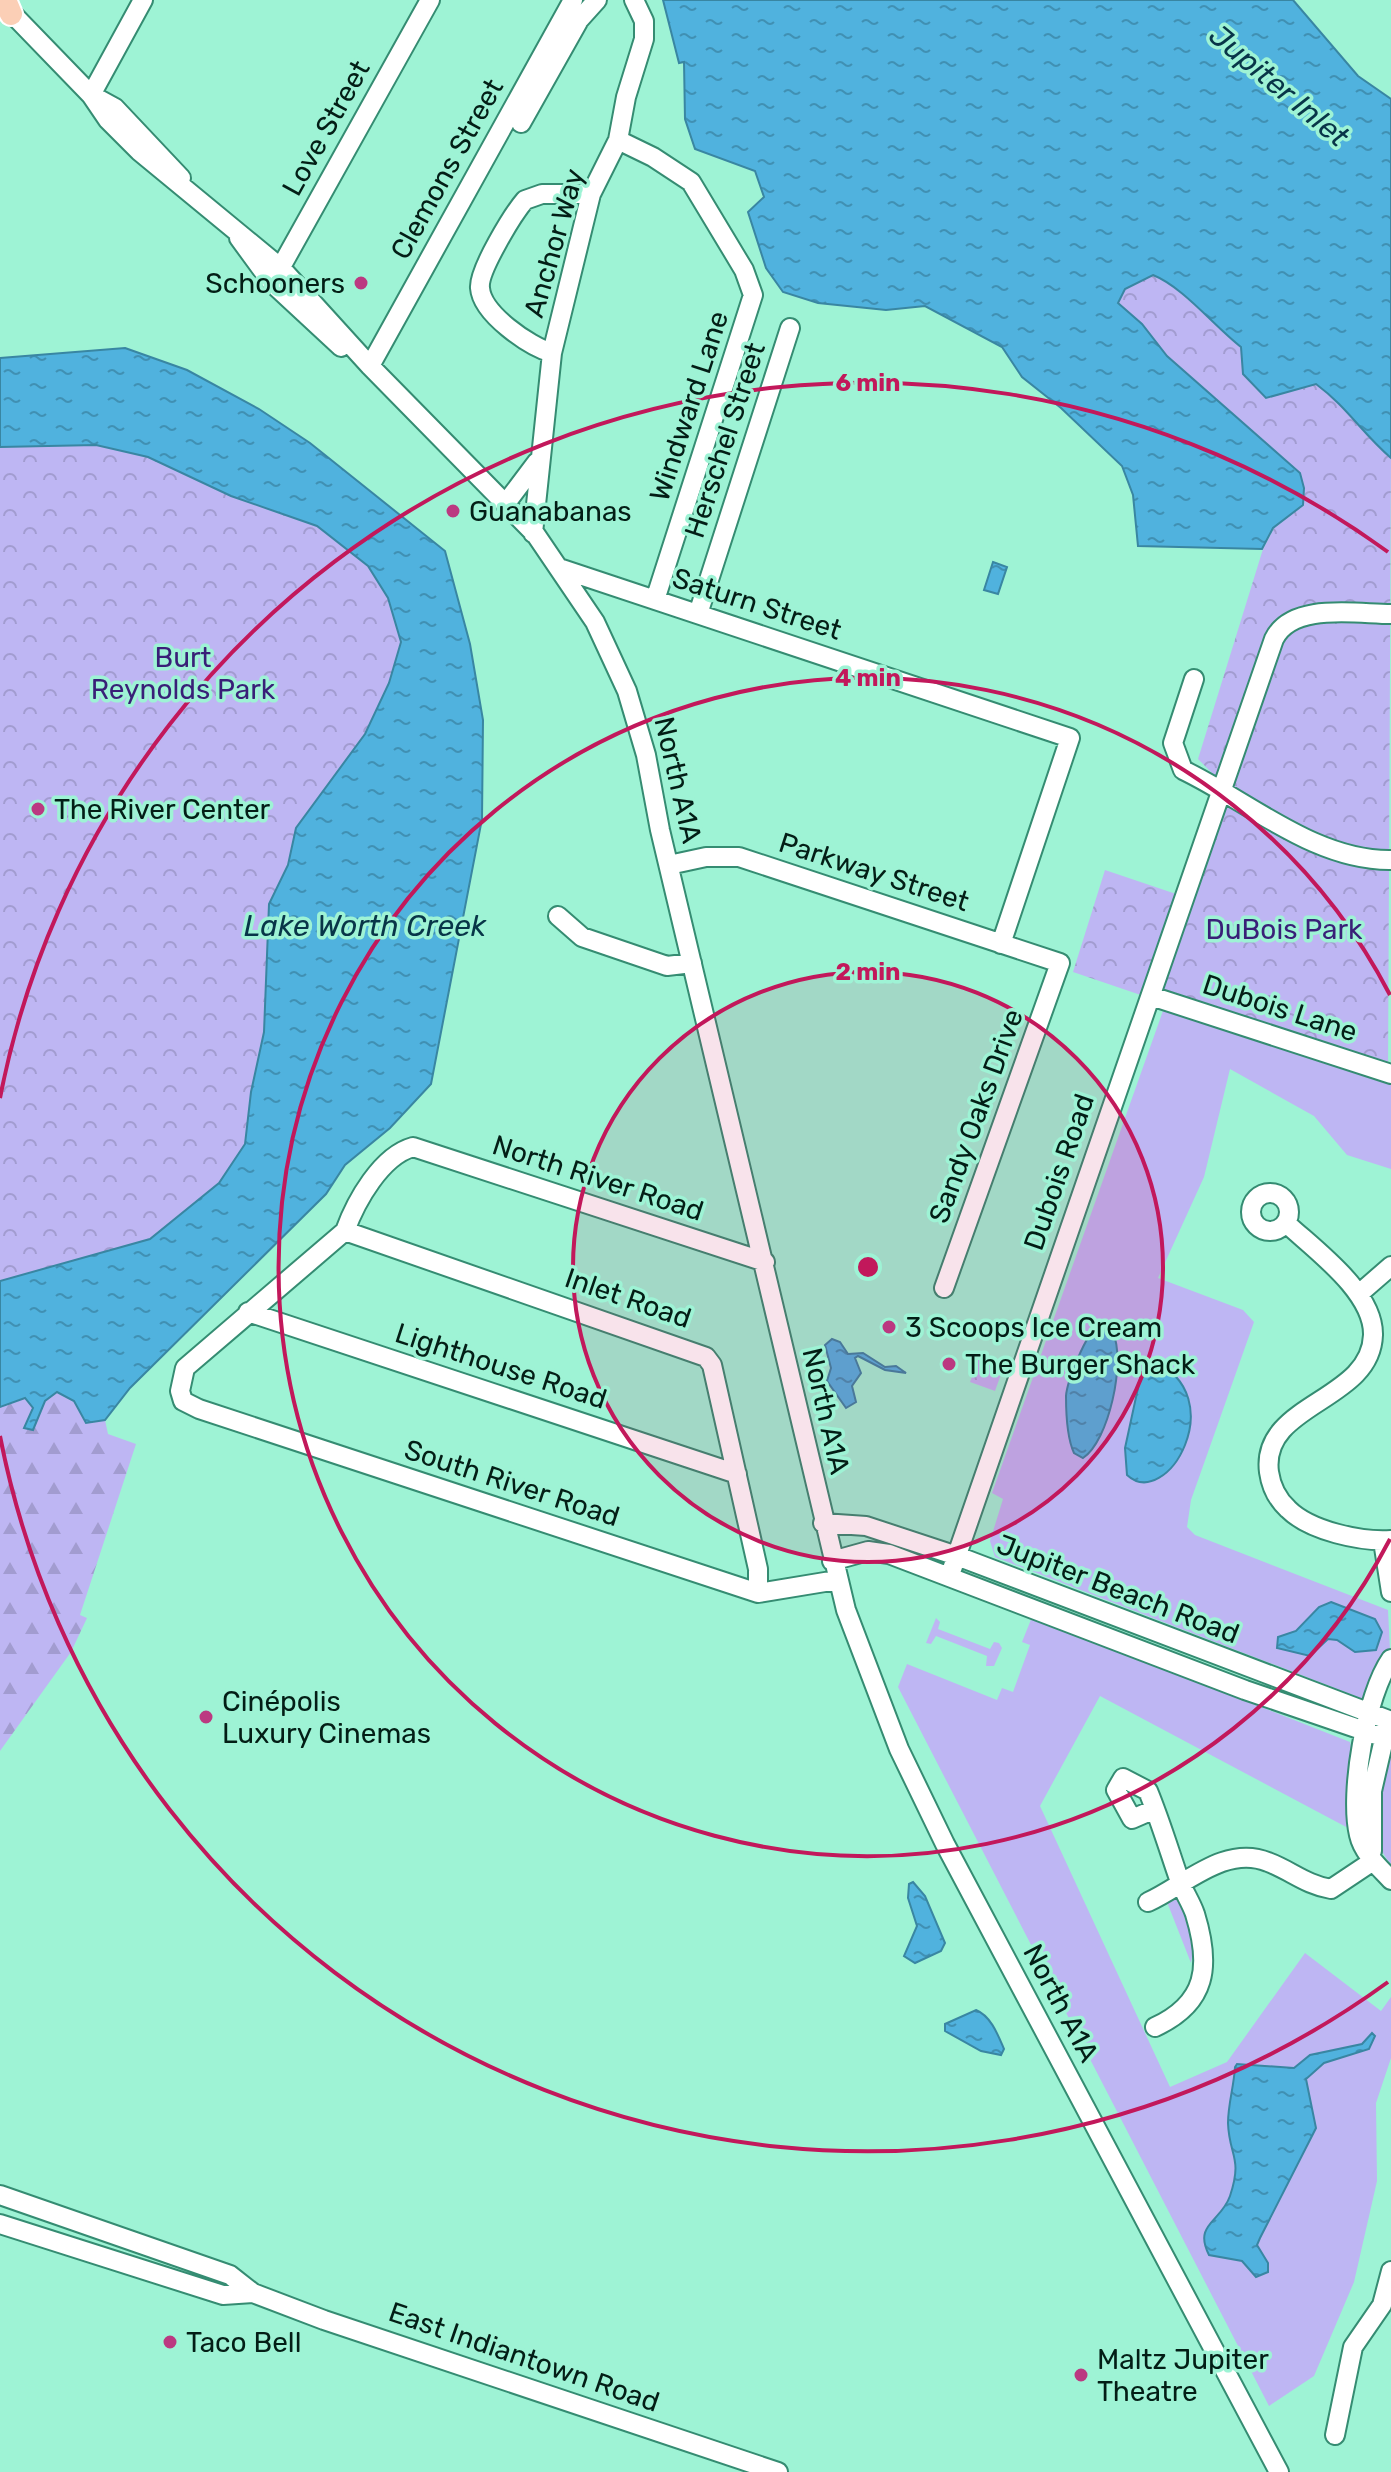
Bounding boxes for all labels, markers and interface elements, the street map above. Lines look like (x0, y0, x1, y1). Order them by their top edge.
water label: Jupiter Inlet (1202, 17, 1356, 155)
street label: Love Street (275, 55, 377, 201)
street label: Clemons Street (384, 73, 510, 265)
street label: Anchor Way (517, 165, 591, 321)
place label: Schooners (205, 267, 345, 300)
marker: Schooners (352, 274, 370, 292)
street label: Windward Lane (643, 307, 735, 505)
street label: Herschel Street (678, 338, 772, 542)
text: 6 min (835, 369, 901, 397)
place label: Guanabanas (469, 495, 632, 528)
marker: Guanabanas (444, 502, 462, 520)
street label: Saturn Street (668, 561, 846, 647)
park label: Burt Reynolds Park (91, 641, 276, 706)
text: 4 min (835, 664, 901, 692)
street label: North A1A (647, 714, 709, 847)
place label: The River Center (54, 793, 271, 826)
marker: The River Center (29, 800, 47, 818)
street label: Parkway Street (775, 826, 973, 918)
water label: Lake Worth Creek (244, 908, 487, 944)
park label: DuBois Park (1205, 913, 1363, 946)
text: 2 min (836, 958, 901, 986)
street label: Dubois Lane (1198, 967, 1362, 1049)
street label: Sandy Oaks Drive (922, 1005, 1030, 1227)
street label: Dubois Road (1017, 1089, 1101, 1255)
street label: North River Road (488, 1128, 708, 1228)
centre of rings (854, 1253, 882, 1281)
street label: Inlet Road (561, 1261, 695, 1335)
place label: 3 Scoops Ice Cream (905, 1311, 1162, 1344)
street label: Lighthouse Road (391, 1316, 611, 1416)
marker: 3 Scoops Ice Cream (880, 1318, 898, 1336)
street label: North A1A (795, 1345, 857, 1478)
place label: The Burger Shack (965, 1348, 1196, 1381)
marker: The Burger Shack (940, 1355, 958, 1373)
street label: South River Road (400, 1433, 624, 1533)
street label: Jupiter Beach Road (992, 1528, 1244, 1650)
place label: Cinépolis Luxury Cinemas (222, 1685, 431, 1750)
marker: Cinépolis Luxury Cinemas (197, 1708, 215, 1726)
street label: North A1A (1016, 1938, 1106, 2068)
street label: East Indiantown Road (384, 2295, 664, 2419)
place label: Taco Bell (186, 2326, 301, 2359)
marker: Taco Bell (161, 2333, 179, 2351)
place label: Maltz Jupiter Theatre (1097, 2343, 1269, 2408)
marker: Maltz Jupiter Theatre (1072, 2366, 1090, 2384)

